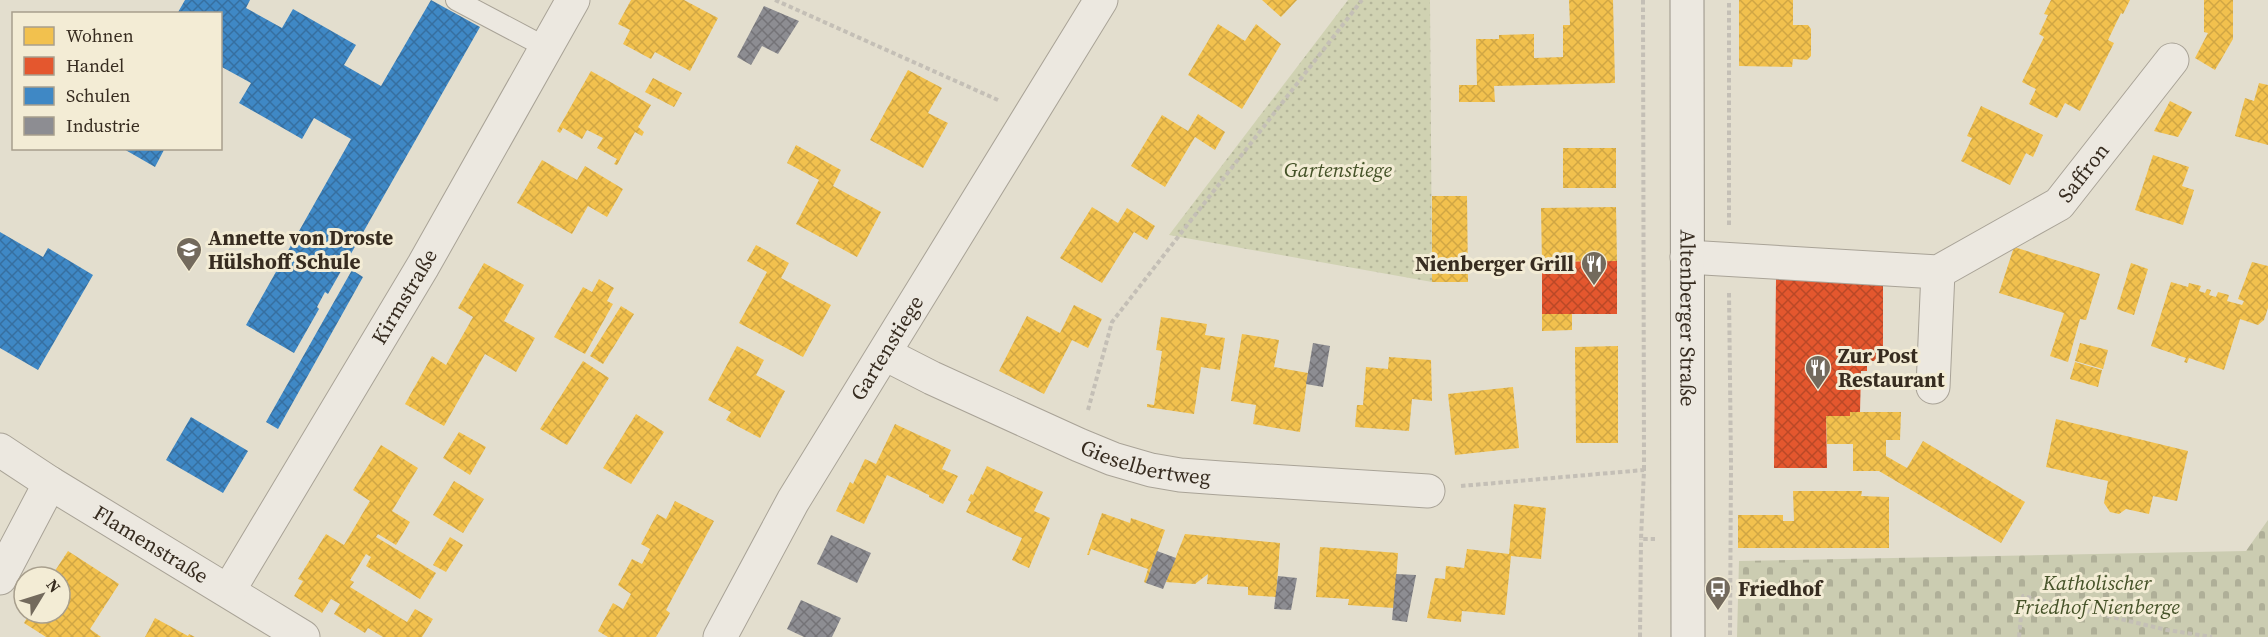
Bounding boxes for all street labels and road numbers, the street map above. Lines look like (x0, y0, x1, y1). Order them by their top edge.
street label: Saffron (2051, 136, 2116, 208)
street label: Altenberger Straße (1673, 229, 1703, 407)
street label: Kirmstraße (364, 243, 444, 349)
street label: Gartenstiege (843, 289, 930, 406)
street label: Gieselbertweg (1076, 432, 1212, 491)
street label: Flamenstraße (88, 498, 214, 590)

